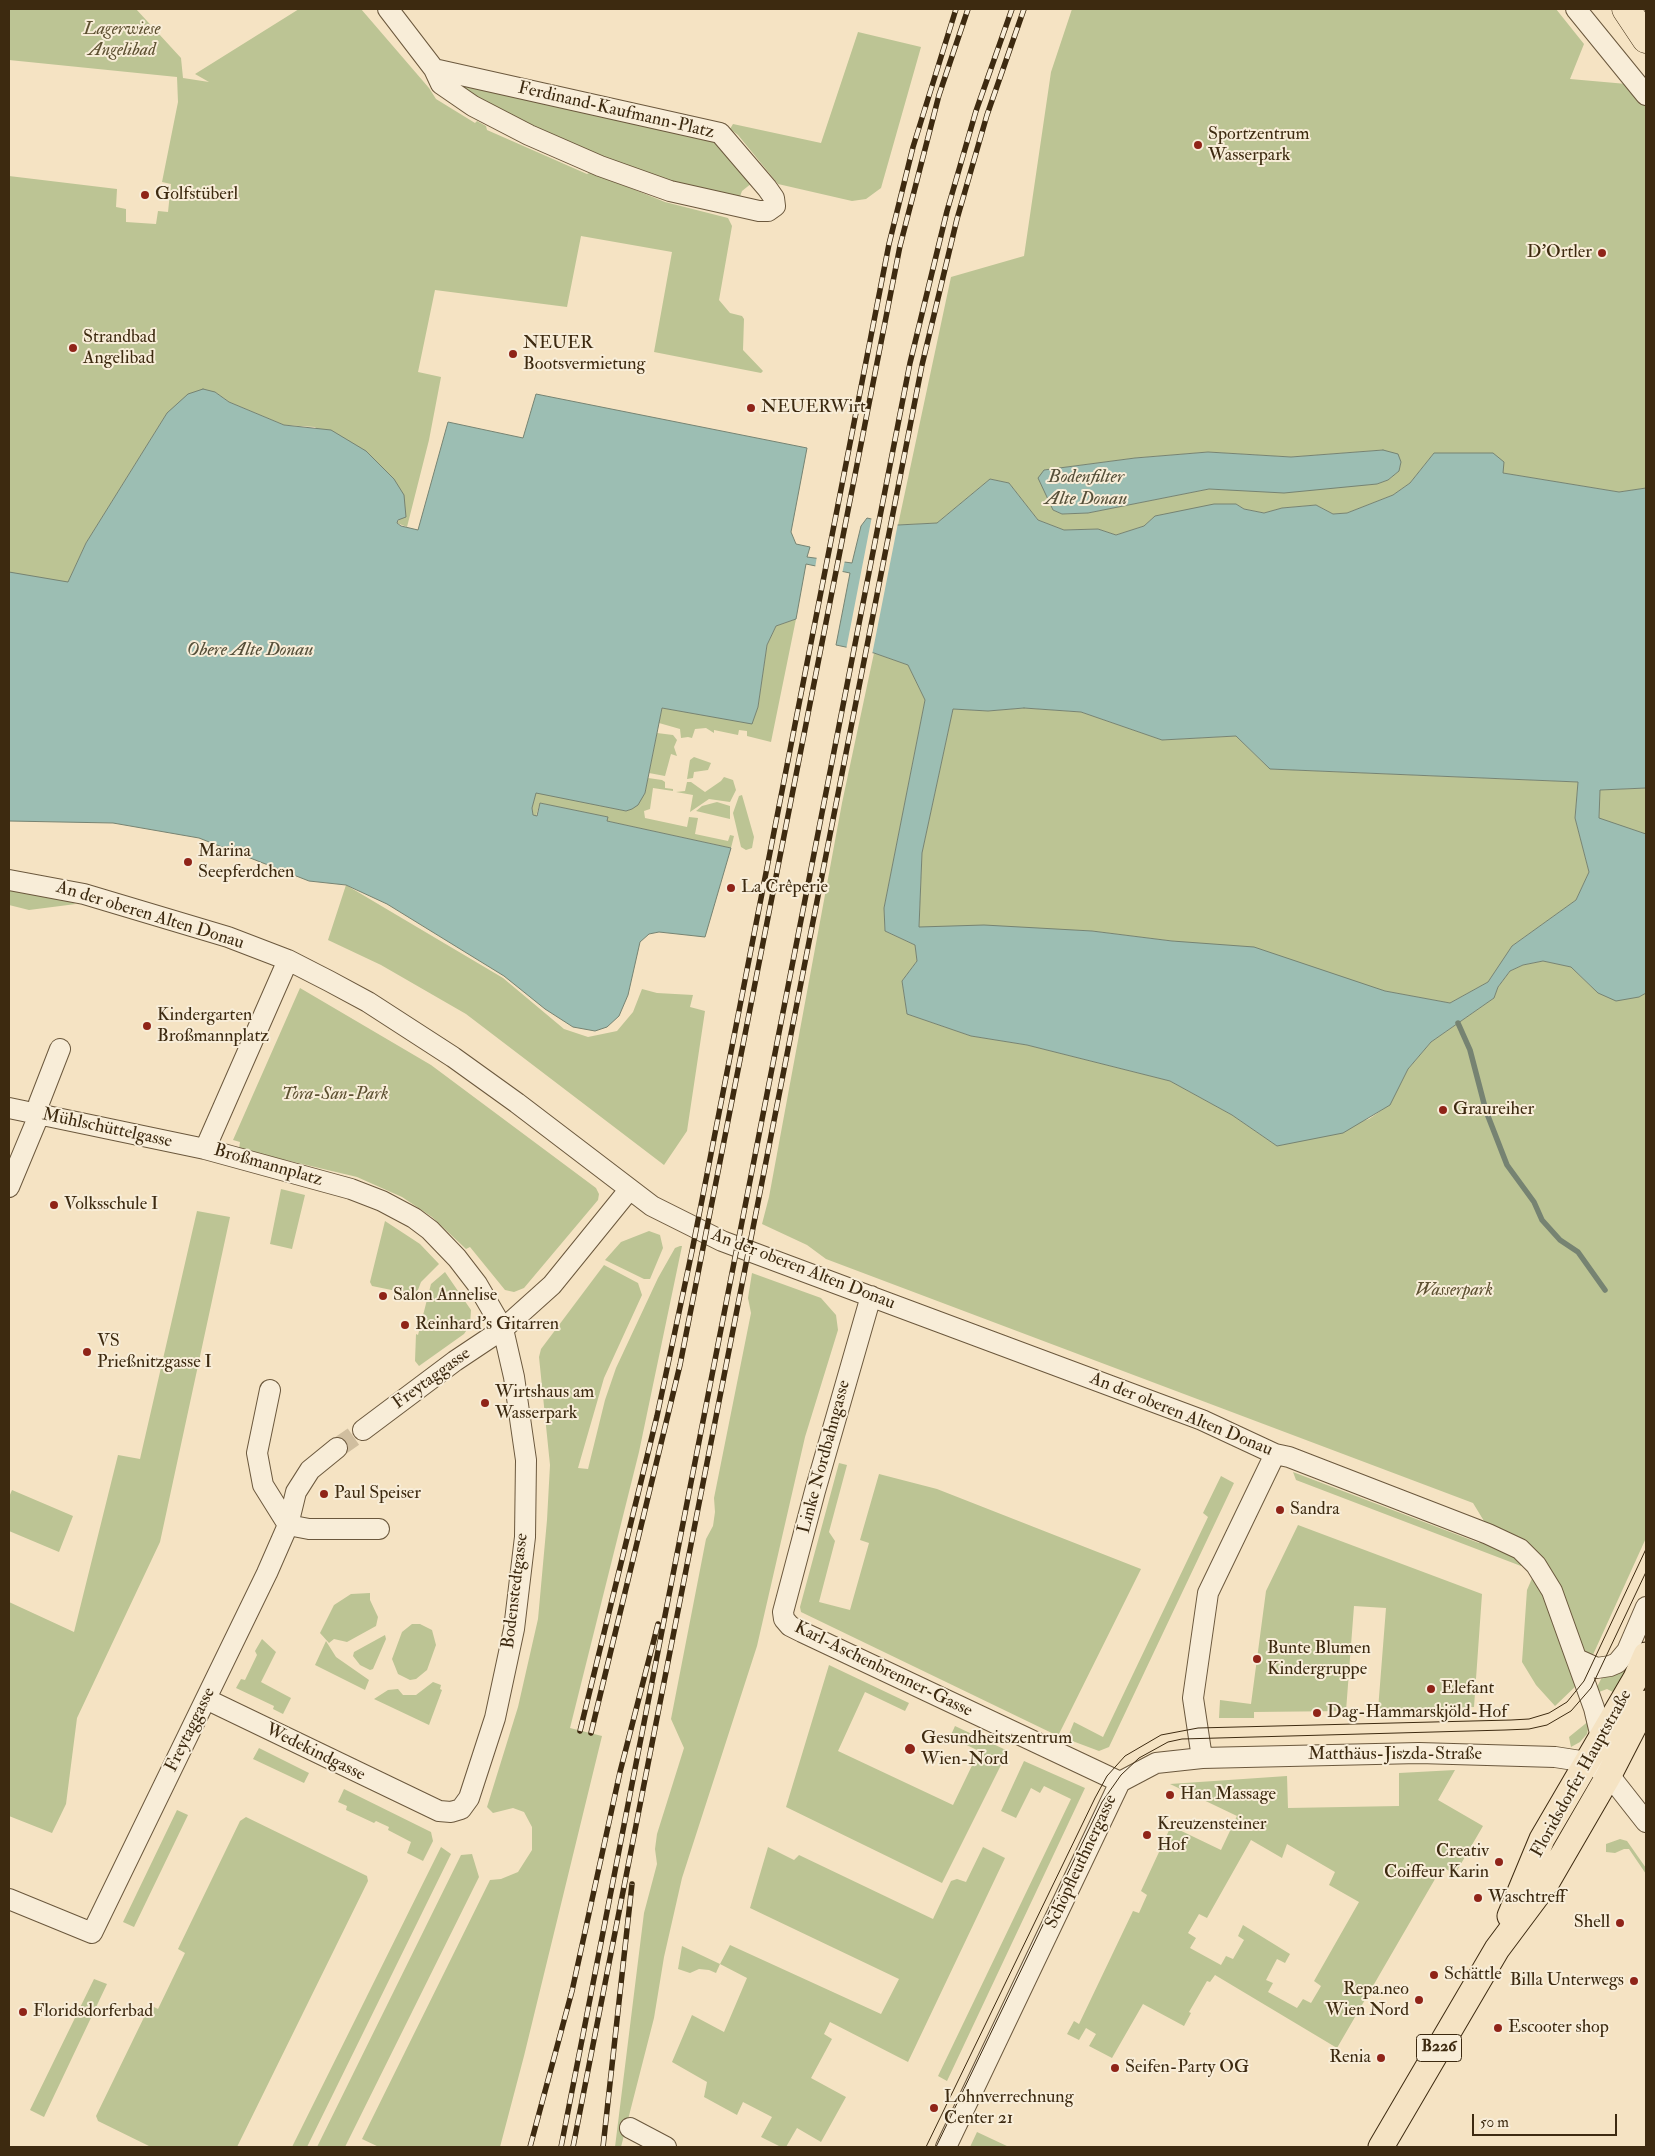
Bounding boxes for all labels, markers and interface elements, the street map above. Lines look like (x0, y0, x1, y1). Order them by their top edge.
park label: Lagerwiese Angelibad (83, 19, 161, 62)
street label: Ferdinand-Kaufmann-Platz (516, 78, 716, 144)
place label: Sportzentrum Wasserpark (1208, 124, 1310, 166)
marker: Sportzentrum Wasserpark (1192, 139, 1204, 151)
place label: Golfstüberl (155, 184, 238, 206)
marker: Golfstüberl (139, 189, 151, 201)
place label: D'Ortler (1527, 242, 1592, 264)
marker: D'Ortler (1596, 247, 1608, 259)
place label: Strandbad Angelibad (83, 327, 156, 369)
place label: NEUER Bootsvermietung (523, 333, 645, 376)
marker: Strandbad Angelibad (67, 342, 79, 354)
marker: NEUER Bootsvermietung (507, 348, 519, 360)
place label: NEUERWirt (761, 397, 866, 419)
marker: NEUERWirt (745, 402, 757, 414)
water label: Bodenfilter Alte Donau (1045, 467, 1127, 511)
water label: Obere Alte Donau (187, 640, 313, 662)
place label: Marina Seepferdchen (198, 841, 294, 884)
marker: Marina Seepferdchen (182, 856, 194, 868)
street label: An der oberen Alten Donau (53, 877, 247, 955)
place label: La Crêperie (741, 877, 828, 899)
marker: La Crêperie (725, 882, 737, 894)
place label: Kindergarten Broßmannplatz (157, 1005, 269, 1048)
marker: Kindergarten Broßmannplatz (141, 1020, 153, 1032)
park label: Tora-San-Park (282, 1084, 388, 1106)
place label: Graureiher (1453, 1099, 1534, 1121)
marker: Graureiher (1437, 1104, 1449, 1116)
street label: Mühlschüttelgasse (40, 1105, 174, 1153)
street label: Broßmannplatz (211, 1140, 325, 1192)
place label: Volksschule I (64, 1194, 158, 1216)
marker: Volksschule I (48, 1199, 60, 1211)
street label: An der oberen Alten Donau (708, 1225, 898, 1315)
park label: Wasserpark (1415, 1280, 1493, 1302)
place label: Salon Annelise (393, 1285, 497, 1307)
marker: Salon Annelise (377, 1290, 389, 1302)
place label: Reinhard's Gitarren (415, 1314, 559, 1336)
marker: Reinhard's Gitarren (399, 1319, 411, 1331)
place label: VS Prießnitzgasse I (97, 1331, 212, 1374)
street label: Freytaggasse (389, 1343, 475, 1415)
marker: VS Prießnitzgasse I (81, 1346, 93, 1358)
street label: An der oberen Alten Donau (1086, 1368, 1276, 1462)
street label: Linke Nordbahngasse (794, 1378, 856, 1536)
place label: Wirtshaus am Wasserpark (495, 1382, 594, 1425)
marker: Wirtshaus am Wasserpark (479, 1397, 491, 1409)
place label: Paul Speiser (334, 1483, 421, 1505)
marker: Paul Speiser (318, 1488, 330, 1500)
place label: Sandra (1290, 1499, 1340, 1521)
marker: Sandra (1274, 1504, 1286, 1516)
street label: Bodenstedtgasse (498, 1532, 534, 1650)
street label: Karl-Aschenbrenner-Gasse (790, 1617, 976, 1723)
place label: Bunte Blumen Kindergruppe (1267, 1638, 1371, 1680)
marker: Bunte Blumen Kindergruppe (1251, 1653, 1263, 1665)
place label: Elefant (1441, 1678, 1494, 1700)
marker: Elefant (1425, 1683, 1437, 1695)
street label: Freytaggasse (161, 1684, 221, 1776)
street label: Floridsdorfer Hauptstraße (1527, 1686, 1637, 1862)
place label: Dag-Hammarskjöld-Hof (1327, 1702, 1507, 1724)
marker: Dag-Hammarskjöld-Hof (1311, 1707, 1323, 1719)
street label: Wedekindgasse (262, 1720, 368, 1786)
place label: Gesundheitszentrum Wien-Nord (921, 1728, 1072, 1770)
marker: Gesundheitszentrum Wien-Nord (903, 1742, 917, 1756)
street label: Matthäus-Jiszda-Straße (1308, 1744, 1482, 1766)
place label: Han Massage (1180, 1784, 1276, 1806)
marker: Han Massage (1164, 1789, 1176, 1801)
street label: Schöpfleuthnergasse (1041, 1792, 1123, 1932)
place label: Kreuzensteiner Hof (1157, 1814, 1266, 1856)
marker: Kreuzensteiner Hof (1141, 1829, 1153, 1841)
place label: Creativ Coiffeur Karin (1384, 1841, 1489, 1884)
marker: Creativ Coiffeur Karin (1493, 1856, 1505, 1868)
place label: Waschtreff (1488, 1887, 1565, 1909)
marker: Waschtreff (1472, 1892, 1484, 1904)
place label: Shell (1574, 1912, 1610, 1934)
marker: Shell (1614, 1917, 1626, 1929)
place label: Schättle (1444, 1964, 1502, 1986)
marker: Schättle (1428, 1969, 1440, 1981)
place label: Billa Unterwegs (1510, 1970, 1624, 1992)
marker: Billa Unterwegs (1628, 1975, 1640, 1987)
place label: Repa.neo Wien Nord (1326, 1979, 1409, 2022)
marker: Repa.neo Wien Nord (1413, 1994, 1425, 2006)
place label: Floridsdorferbad (33, 2001, 153, 2023)
marker: Floridsdorferbad (17, 2006, 29, 2018)
place label: Escooter shop (1508, 2017, 1609, 2039)
marker: Escooter shop (1492, 2022, 1504, 2034)
road number: B226 (1416, 2035, 1462, 2062)
place label: Renia (1329, 2047, 1371, 2069)
marker: Renia (1375, 2052, 1387, 2064)
place label: Seifen-Party OG (1125, 2057, 1249, 2079)
marker: Seifen-Party OG (1109, 2062, 1121, 2074)
place label: Lohnverrechnung Center 21 (944, 2087, 1074, 2130)
marker: Lohnverrechnung Center 21 (928, 2102, 940, 2114)
scale bar (1475, 2104, 1620, 2136)
text: 50 m (1480, 2113, 1509, 2132)

